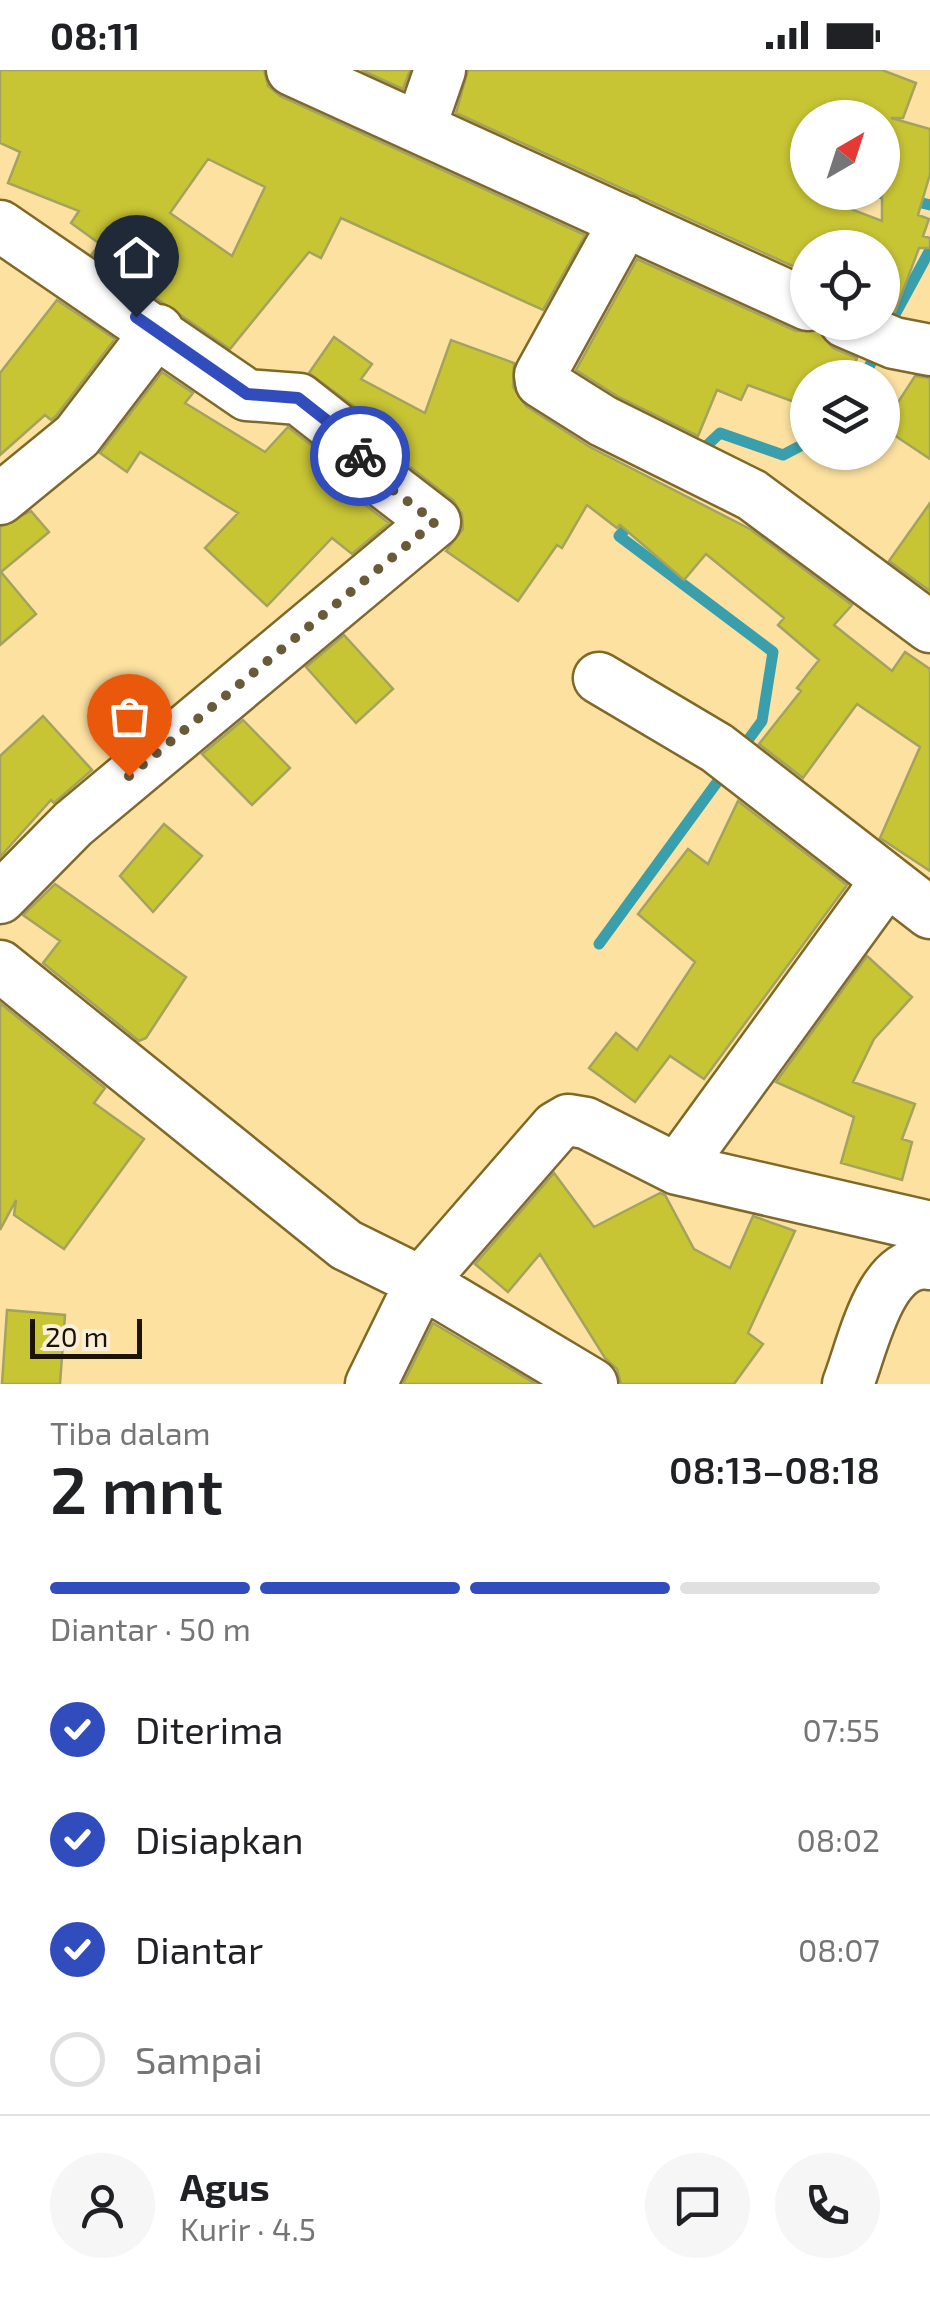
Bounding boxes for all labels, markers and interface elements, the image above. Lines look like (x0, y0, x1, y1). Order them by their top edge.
text: 08:11 (50, 12, 140, 58)
north arrow (790, 100, 900, 210)
map controls (790, 100, 900, 470)
pin (94, 215, 179, 318)
icon: home (109, 230, 164, 285)
button: locate (790, 230, 900, 340)
button: layers (790, 360, 900, 470)
courier (310, 406, 410, 506)
icon: bike (333, 429, 388, 484)
pin (87, 674, 172, 777)
icon: bag (102, 689, 157, 744)
scale bar (30, 1314, 142, 1358)
text: 20 m (45, 1319, 108, 1353)
text: Tiba dalam (50, 1413, 210, 1451)
text: 08:13–08:18 (669, 1446, 880, 1492)
text: 2 mnt (50, 1449, 223, 1527)
text: Diantar · 50 m (50, 1609, 251, 1647)
icon: check (50, 1702, 105, 1757)
text: Diterima (135, 1706, 283, 1752)
text: 07:55 (802, 1710, 880, 1748)
icon: check (50, 1812, 105, 1867)
text: Disiapkan (135, 1816, 304, 1862)
text: 08:02 (796, 1820, 880, 1858)
icon: check (50, 1922, 105, 1977)
text: Diantar (135, 1926, 263, 1972)
text: 08:07 (798, 1930, 880, 1968)
text: Sampai (135, 2036, 263, 2082)
button: person (50, 2153, 155, 2258)
button: chat (645, 2153, 750, 2258)
button: phone (775, 2153, 880, 2258)
text: Agus (180, 2163, 270, 2209)
text: Kurir · 4.5 (180, 2209, 316, 2247)

